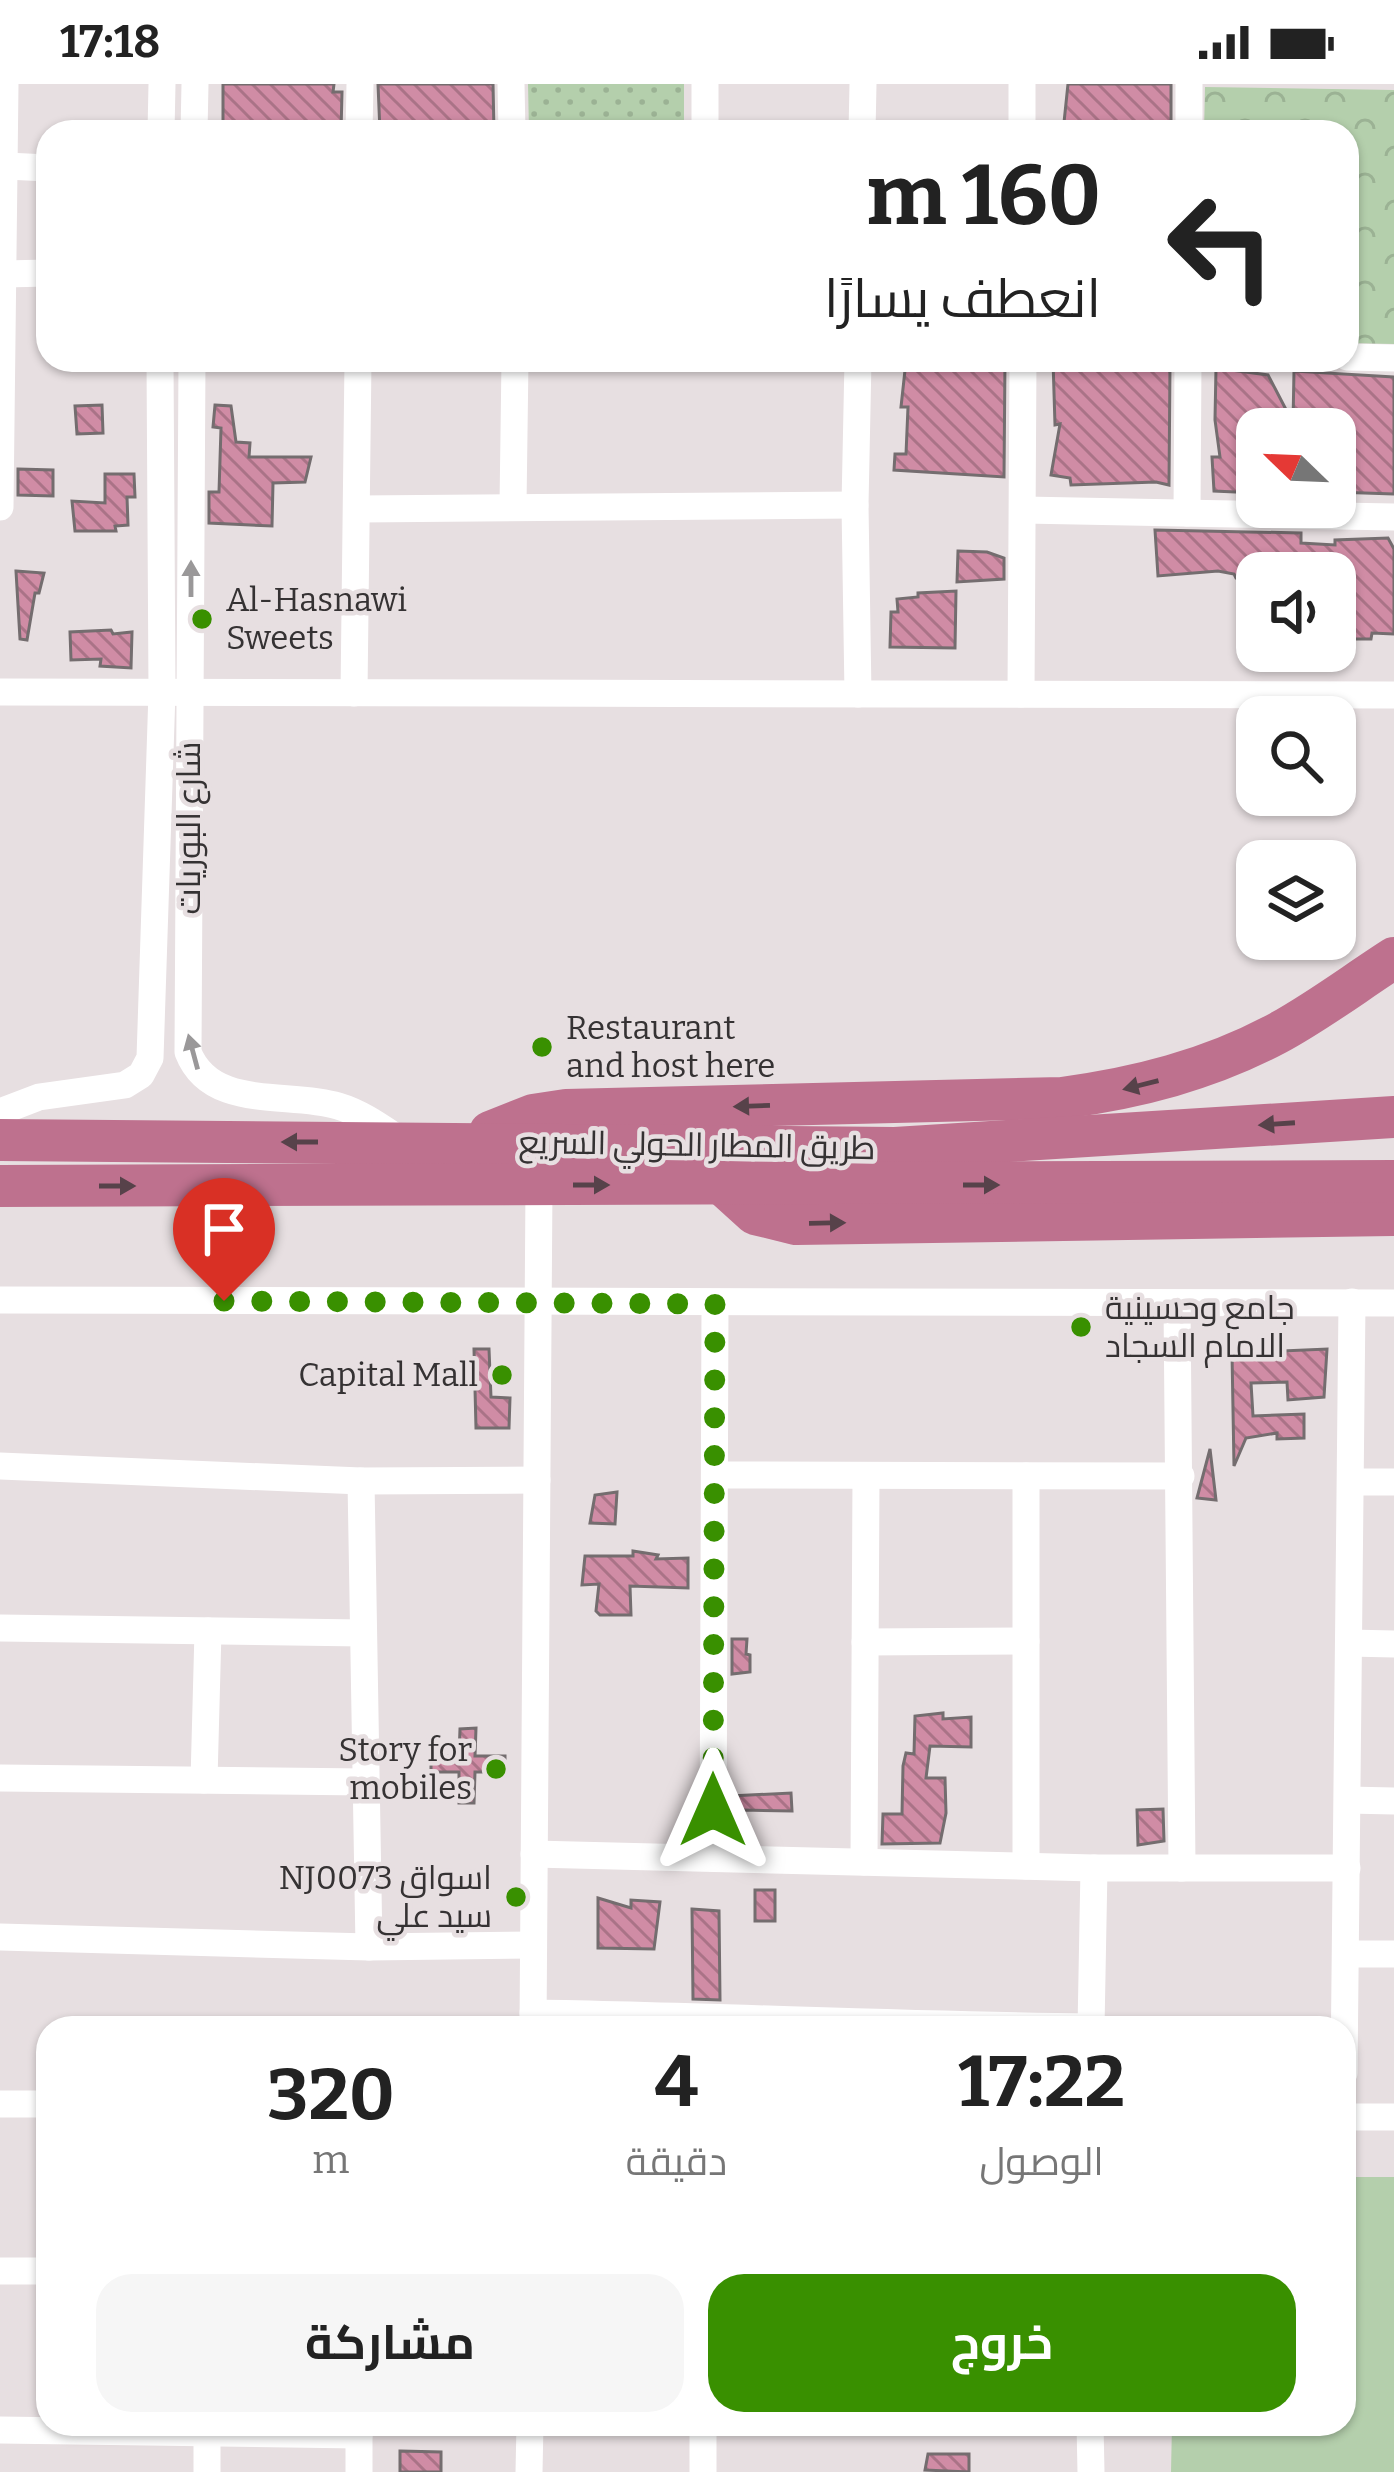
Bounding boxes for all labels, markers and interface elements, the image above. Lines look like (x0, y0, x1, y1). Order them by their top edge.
text: 17:18 (60, 15, 160, 69)
text: 160 m (866, 145, 1101, 246)
icon: left (1143, 168, 1299, 324)
text: انعطف يسارًا (824, 267, 1101, 331)
north arrow (1236, 408, 1356, 528)
map controls (1236, 408, 1356, 960)
button: sound (1236, 552, 1356, 672)
one-way arrow (181, 559, 200, 597)
place label: Al-Hasnawi Sweets (226, 580, 407, 658)
marker: Al-Hasnawi Sweets (189, 606, 215, 632)
button: search (1236, 696, 1356, 816)
street label: شارع البوريات (169, 741, 211, 915)
button: layers (1236, 840, 1356, 960)
place label: Restaurant and host here (566, 1008, 775, 1086)
one-way arrow (183, 1033, 202, 1070)
marker: Restaurant and host here (529, 1034, 555, 1060)
one-way arrow (1122, 1076, 1159, 1095)
one-way arrow (732, 1097, 770, 1116)
one-way arrow (1257, 1115, 1295, 1134)
street label: طريق المطار الحولي السريع (518, 1122, 876, 1173)
one-way arrow (280, 1132, 318, 1152)
one-way arrow (573, 1175, 611, 1195)
one-way arrow (963, 1175, 1001, 1195)
one-way arrow (99, 1176, 137, 1196)
pin (173, 1178, 275, 1301)
icon: arrive (191, 1196, 257, 1262)
one-way arrow (809, 1214, 847, 1233)
place label: جامع وحسينية الامام السجاد (1105, 1288, 1295, 1368)
marker: جامع وحسينية الامام السجاد (1068, 1314, 1094, 1340)
place label: Capital Mall (298, 1355, 478, 1395)
marker: Capital Mall (489, 1362, 515, 1388)
place label: Story for mobiles (338, 1730, 472, 1808)
position arrow (650, 1747, 776, 1873)
marker: Story for mobiles (483, 1756, 509, 1782)
place label: NJ0073 اسواق سيد علي (279, 1858, 492, 1941)
marker: NJ0073 اسواق سيد علي (503, 1884, 529, 1910)
text: 4 (654, 2039, 698, 2125)
text: 17:22 (958, 2039, 1125, 2125)
text: 320 (267, 2052, 395, 2138)
text: m (312, 2137, 349, 2183)
text: دقيقة (626, 2139, 727, 2185)
text: الوصول (979, 2139, 1104, 2185)
button: مشاركة (96, 2274, 684, 2412)
button: خروج (708, 2274, 1296, 2412)

